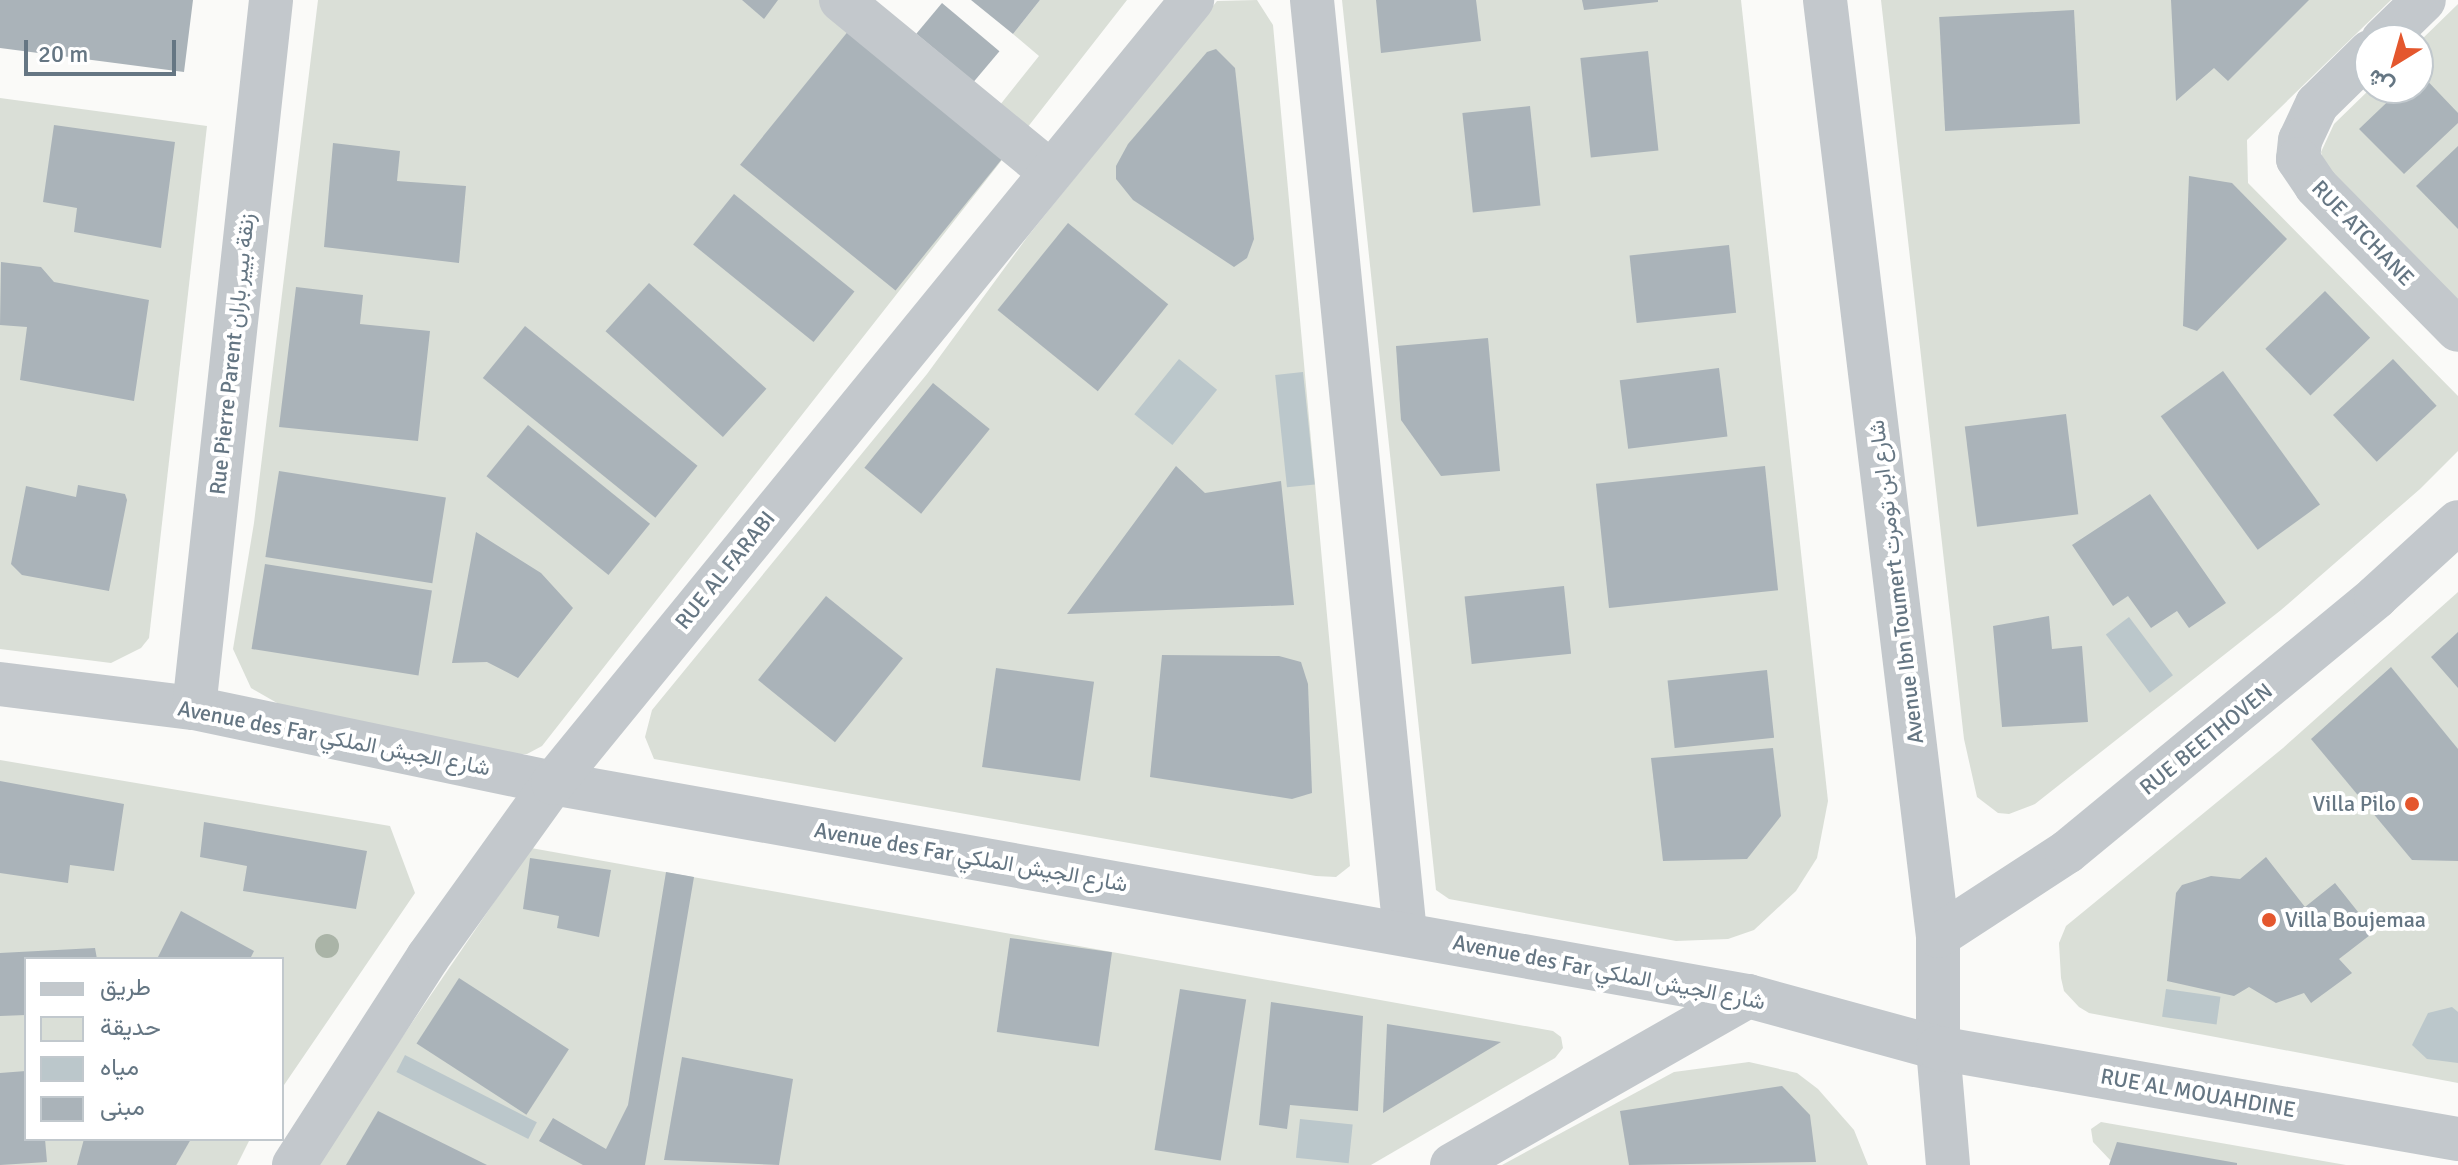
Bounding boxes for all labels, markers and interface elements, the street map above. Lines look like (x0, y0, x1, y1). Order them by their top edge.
scale bar (28, 24, 180, 74)
north arrow (2354, 24, 2434, 104)
text: 20 m (38, 39, 88, 69)
text: ش (2362, 63, 2399, 101)
street label: RUE ATCHANE (2306, 175, 2420, 291)
street label: Rue Pierre Parent زنقة بيير باران (204, 212, 260, 496)
street label: Avenue Ibn Toumert شارع ابن تومرت (1863, 418, 1929, 746)
street label: RUE AL FARABI (669, 506, 781, 634)
street label: RUE BEETHOVEN (2134, 677, 2278, 801)
street label: Avenue des Far شارع الجيش الملكي (176, 695, 492, 781)
place label: Villa Pilo (2313, 791, 2396, 817)
marker: Villa Pilo (2403, 795, 2421, 813)
street label: Avenue des Far شارع الجيش الملكي (812, 816, 1130, 898)
place label: Villa Boujemaa (2285, 907, 2426, 933)
marker: Villa Boujemaa (2260, 911, 2278, 929)
street label: Avenue des Far شارع الجيش الملكي (1451, 929, 1767, 1015)
legend (24, 957, 284, 1141)
text: طريق (100, 972, 151, 1002)
text: حديقة (100, 1012, 161, 1042)
text: مياه (100, 1052, 139, 1082)
street label: RUE AL MOUAHDINE (2098, 1063, 2298, 1123)
text: مبنى (100, 1092, 145, 1122)

